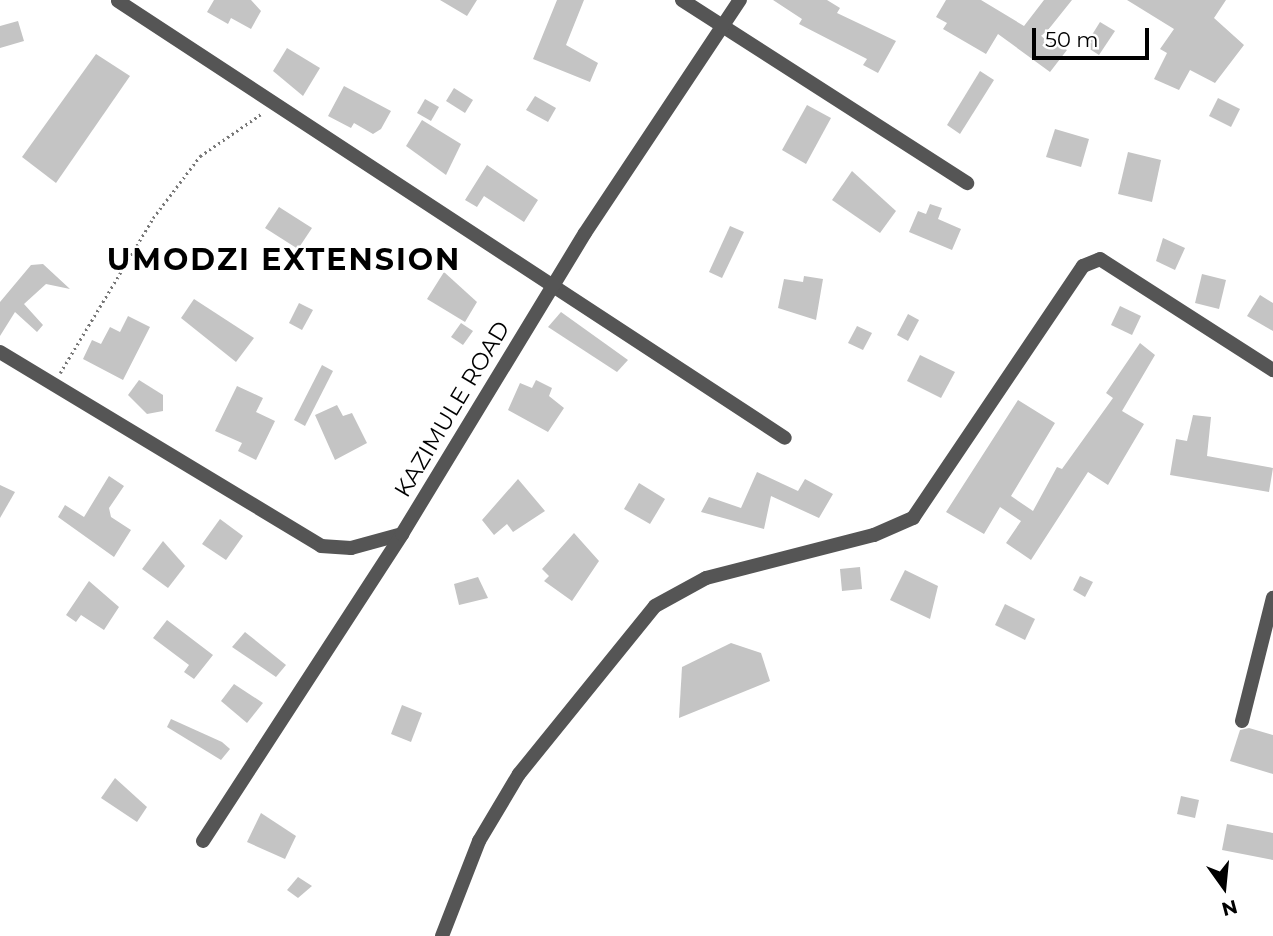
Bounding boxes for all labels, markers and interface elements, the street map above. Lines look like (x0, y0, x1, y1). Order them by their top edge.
scale bar (1035, 14, 1152, 58)
text: 50 m (1045, 27, 1099, 52)
district label: UMODZI EXTENSION (109, 242, 459, 278)
street label: KAZIMULE ROAD (389, 316, 515, 502)
north arrow (1189, 852, 1259, 922)
text: N (1219, 895, 1240, 921)

